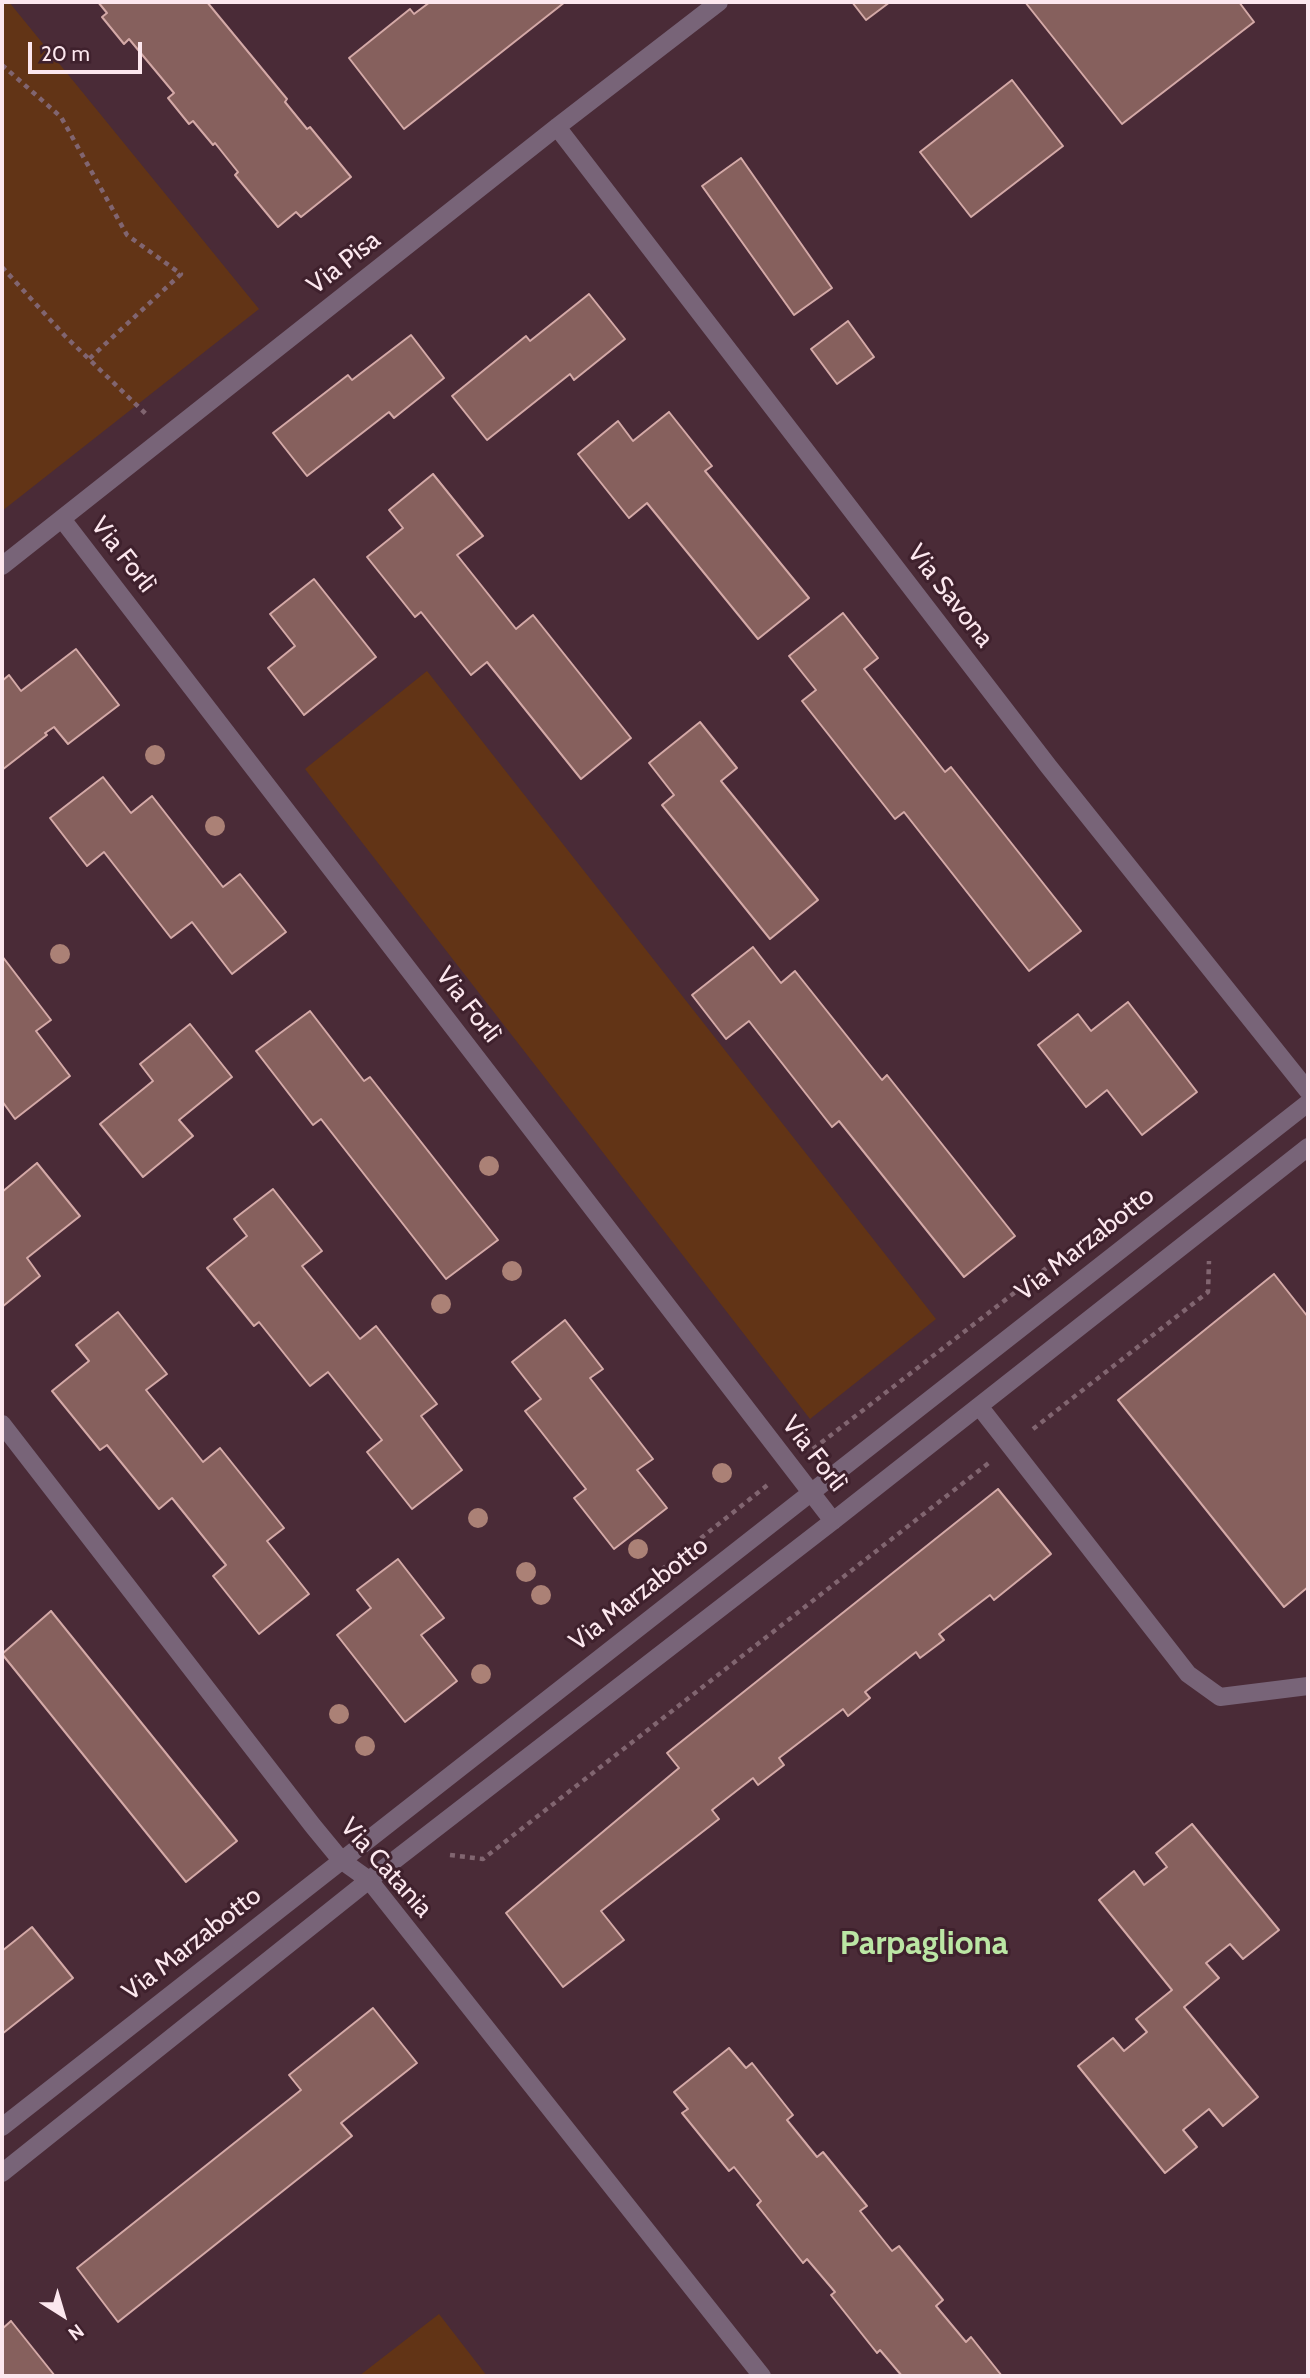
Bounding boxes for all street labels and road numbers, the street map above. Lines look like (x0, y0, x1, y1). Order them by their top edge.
street label: Via Pisa (301, 225, 387, 301)
street label: Via Forlì (84, 511, 162, 599)
street label: Via Savona (900, 538, 1000, 654)
street label: Via Forlì (429, 961, 507, 1049)
street label: Via Marzabotto (1009, 1180, 1161, 1308)
street label: Via Forlì (775, 1410, 853, 1498)
street label: Via Marzabotto (563, 1530, 715, 1658)
street label: Via Catania (333, 1812, 439, 1924)
street label: Via Marzabotto (116, 1880, 268, 2008)

